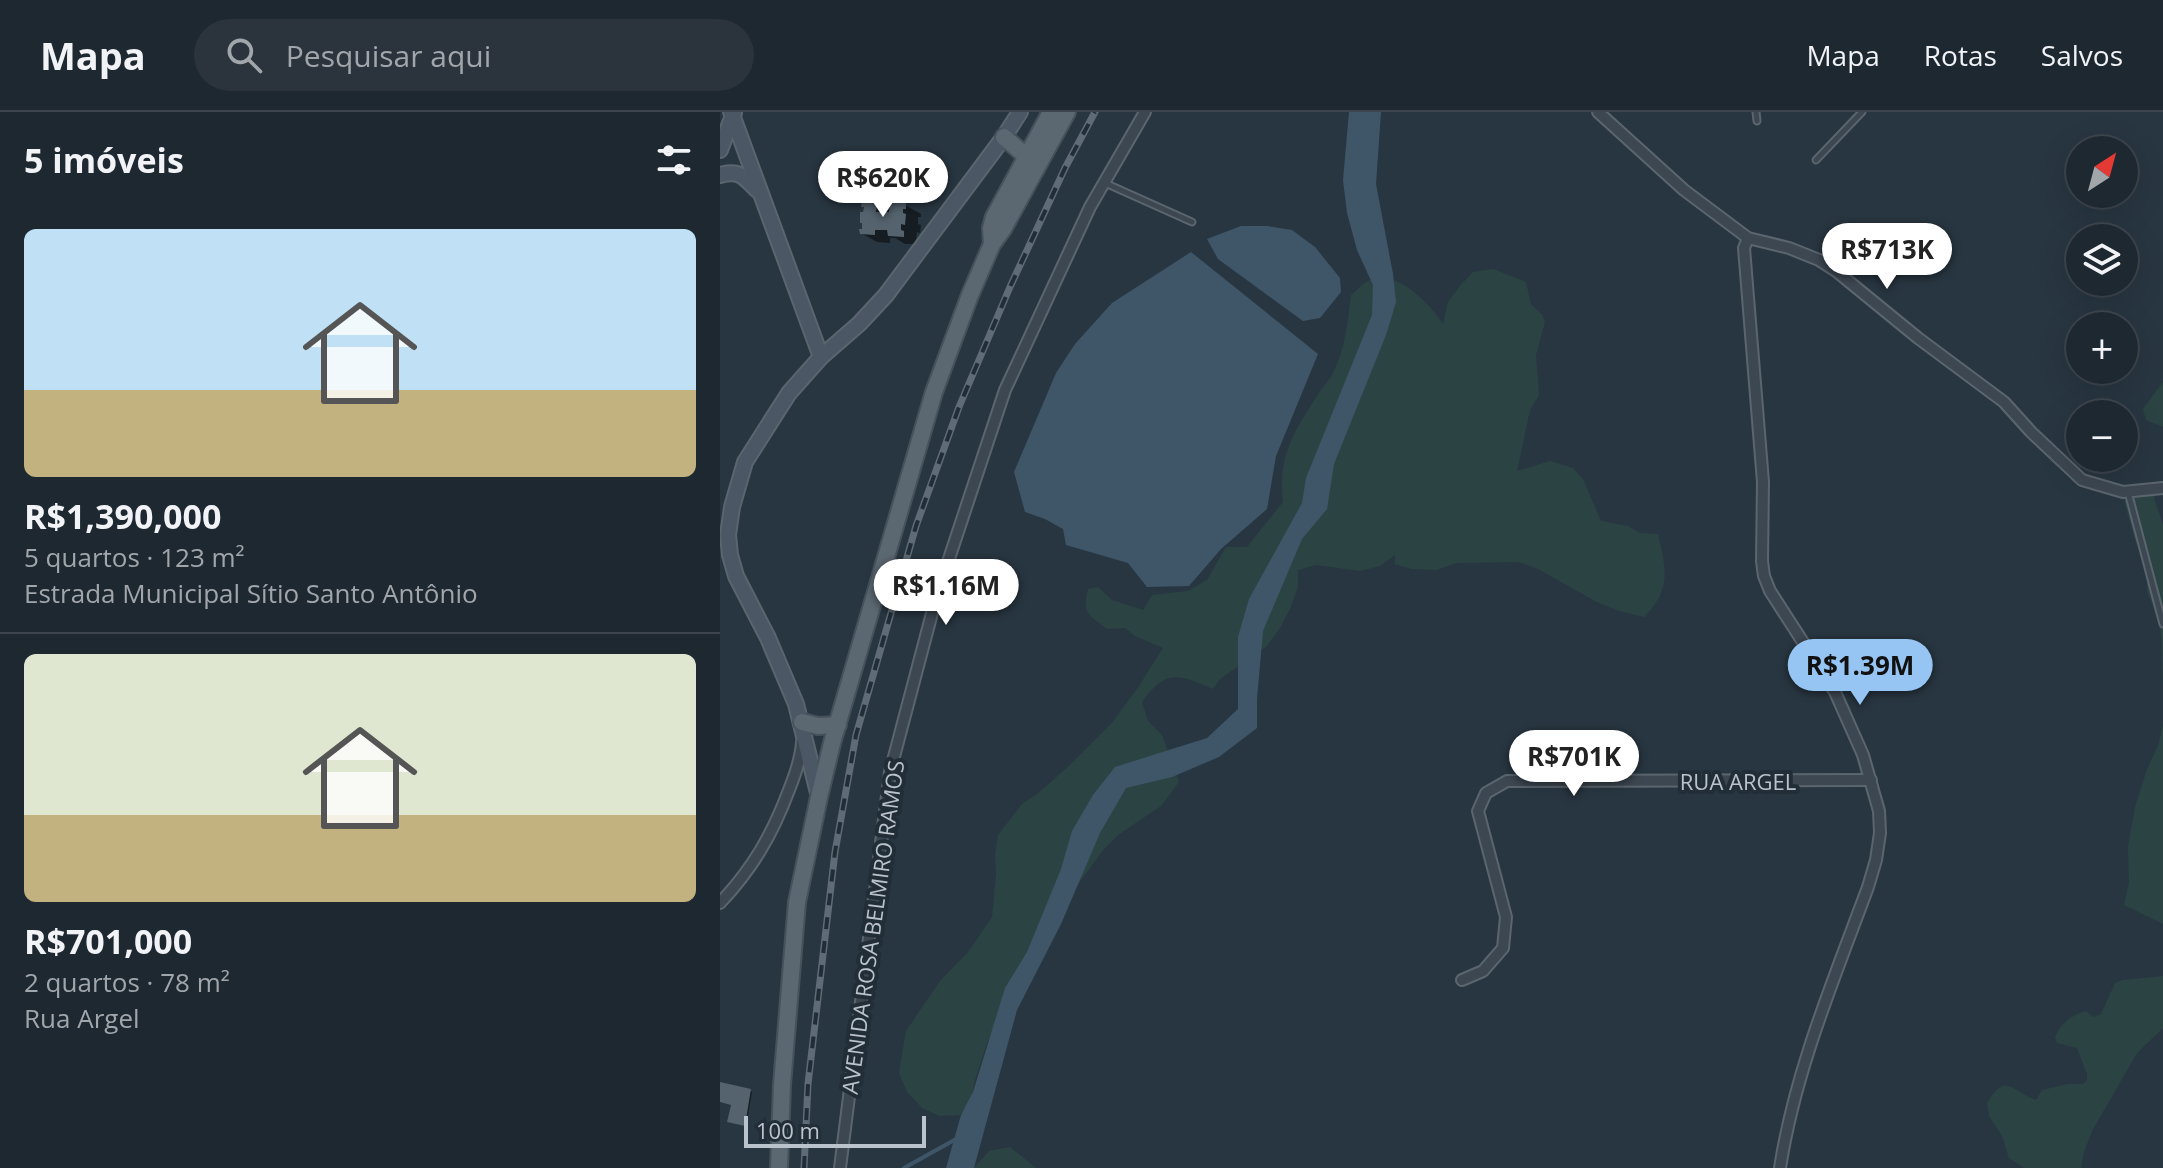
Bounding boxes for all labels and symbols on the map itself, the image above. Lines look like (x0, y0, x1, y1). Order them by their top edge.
north arrow (2066, 136, 2138, 208)
pin: R$620K (818, 151, 948, 219)
pin: R$713K (1822, 223, 1952, 291)
pin: R$1.16M (872, 559, 1020, 627)
pin: R$1.39M (1786, 639, 1934, 707)
pin: R$701K (1509, 730, 1639, 798)
street label: AVENIDA ROSA BELMIRO RAMOS (834, 758, 910, 1096)
street label: RUA ARGEL (1680, 766, 1796, 796)
scale bar (744, 1112, 926, 1148)

